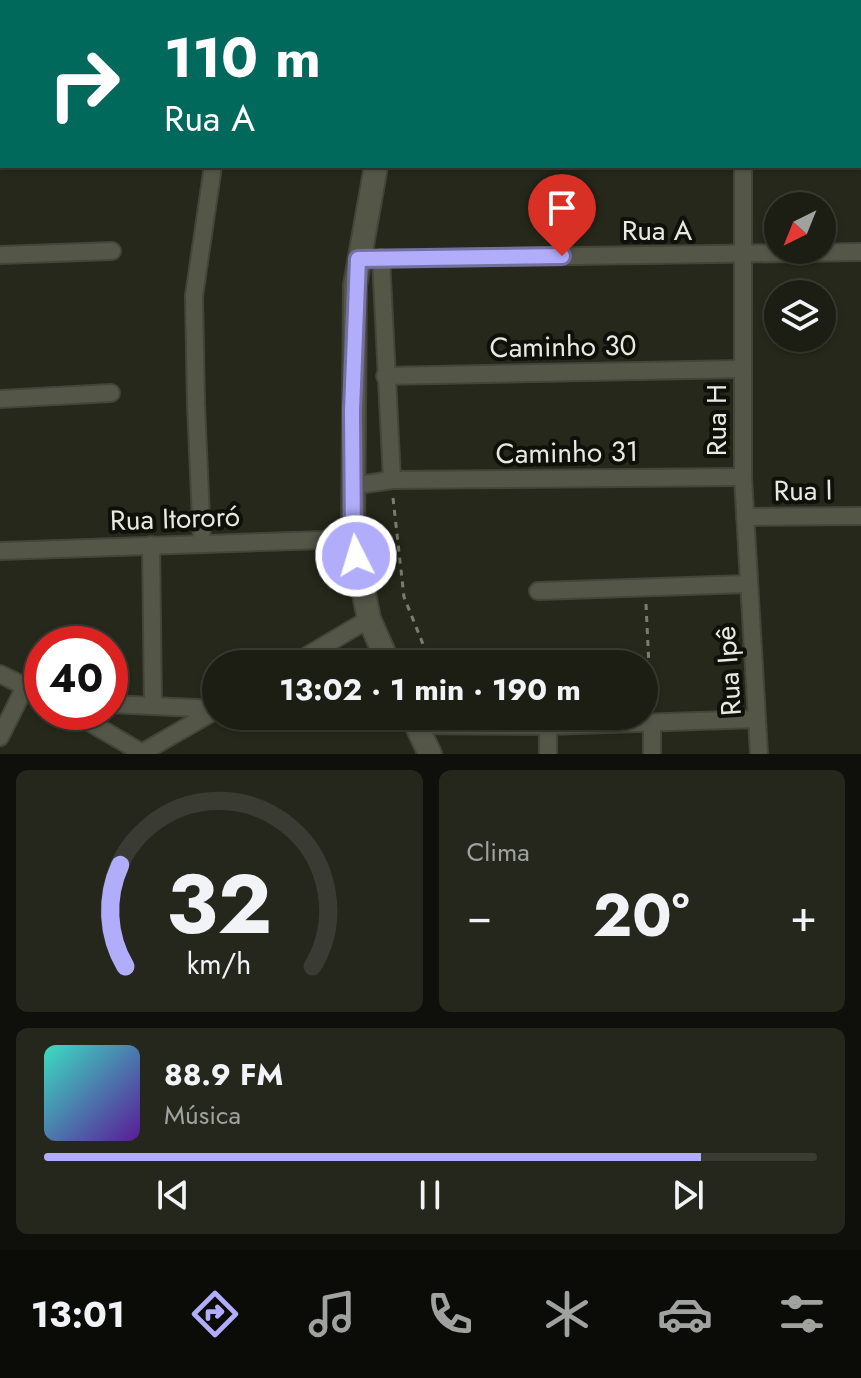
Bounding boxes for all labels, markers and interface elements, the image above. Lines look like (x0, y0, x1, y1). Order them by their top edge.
text: 110 m (164, 17, 321, 98)
icon: right (32, 32, 136, 136)
text: Rua A (164, 92, 255, 144)
pin (528, 174, 596, 256)
icon: arrive (540, 186, 584, 230)
north arrow (764, 192, 836, 264)
map controls (764, 192, 836, 352)
street label: Rua A (622, 210, 693, 251)
button: layers (764, 280, 836, 352)
street label: Caminho 30 (489, 325, 637, 368)
street label: Rua H (696, 384, 737, 456)
street label: Caminho 31 (495, 431, 639, 474)
street label: Rua I (773, 469, 833, 512)
street label: Rua Itororó (109, 496, 241, 541)
position arrow (314, 514, 398, 598)
street label: Rua Ipê (705, 625, 752, 717)
speed limit sign: 40 (24, 626, 128, 730)
text: 13:02 · 1 min · 190 m (279, 668, 581, 711)
text: Clima (467, 833, 530, 871)
text: 32 (166, 844, 272, 964)
text: 20° (593, 872, 690, 959)
text: − (467, 884, 492, 948)
text: + (790, 884, 817, 948)
text: km/h (187, 943, 252, 985)
text: 88.9 FM (164, 1053, 283, 1096)
text: Música (164, 1096, 241, 1134)
icon: previous (151, 1173, 195, 1217)
icon: pause (408, 1173, 452, 1217)
icon: next (666, 1173, 710, 1217)
icon: directions (187, 1286, 243, 1342)
icon: music (304, 1286, 360, 1342)
icon: phone (422, 1286, 478, 1342)
icon: climate (539, 1286, 595, 1342)
icon: car (657, 1286, 713, 1342)
icon: filters (774, 1286, 830, 1342)
text: 13:01 (31, 1288, 125, 1340)

